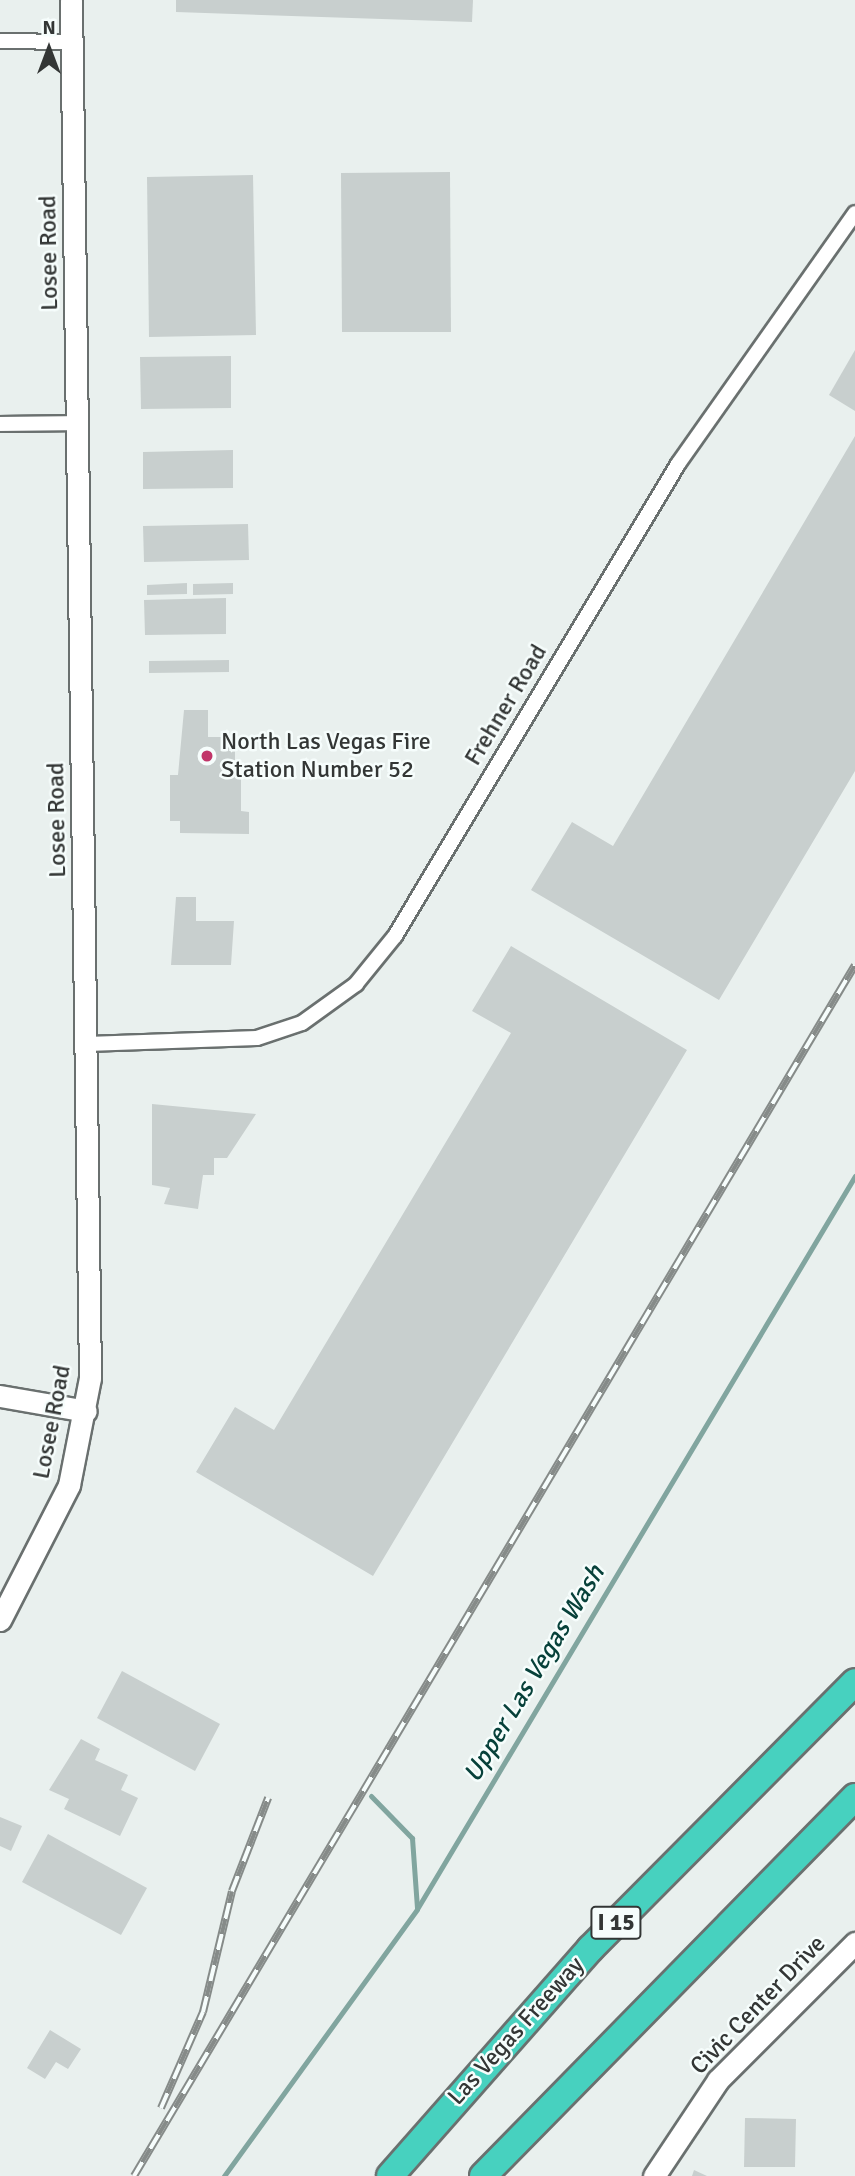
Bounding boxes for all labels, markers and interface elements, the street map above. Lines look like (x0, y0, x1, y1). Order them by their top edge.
north arrow (14, 14, 84, 84)
text: N (42, 16, 56, 40)
street label: Losee Road (34, 195, 64, 311)
street label: Frehner Road (459, 639, 553, 771)
place label: North Las Vegas Fire Station Number 52 (221, 728, 431, 784)
marker: North Las Vegas Fire Station Number 52 (199, 748, 215, 764)
street label: Losee Road (42, 762, 72, 878)
street label: Losee Road (27, 1363, 77, 1481)
water label: Upper Las Vegas Wash (458, 1560, 612, 1788)
road number: I 15 (590, 1904, 642, 1942)
street label: Civic Center Drive (684, 1930, 832, 2080)
street label: Las Vegas Freeway (442, 1951, 590, 2111)

